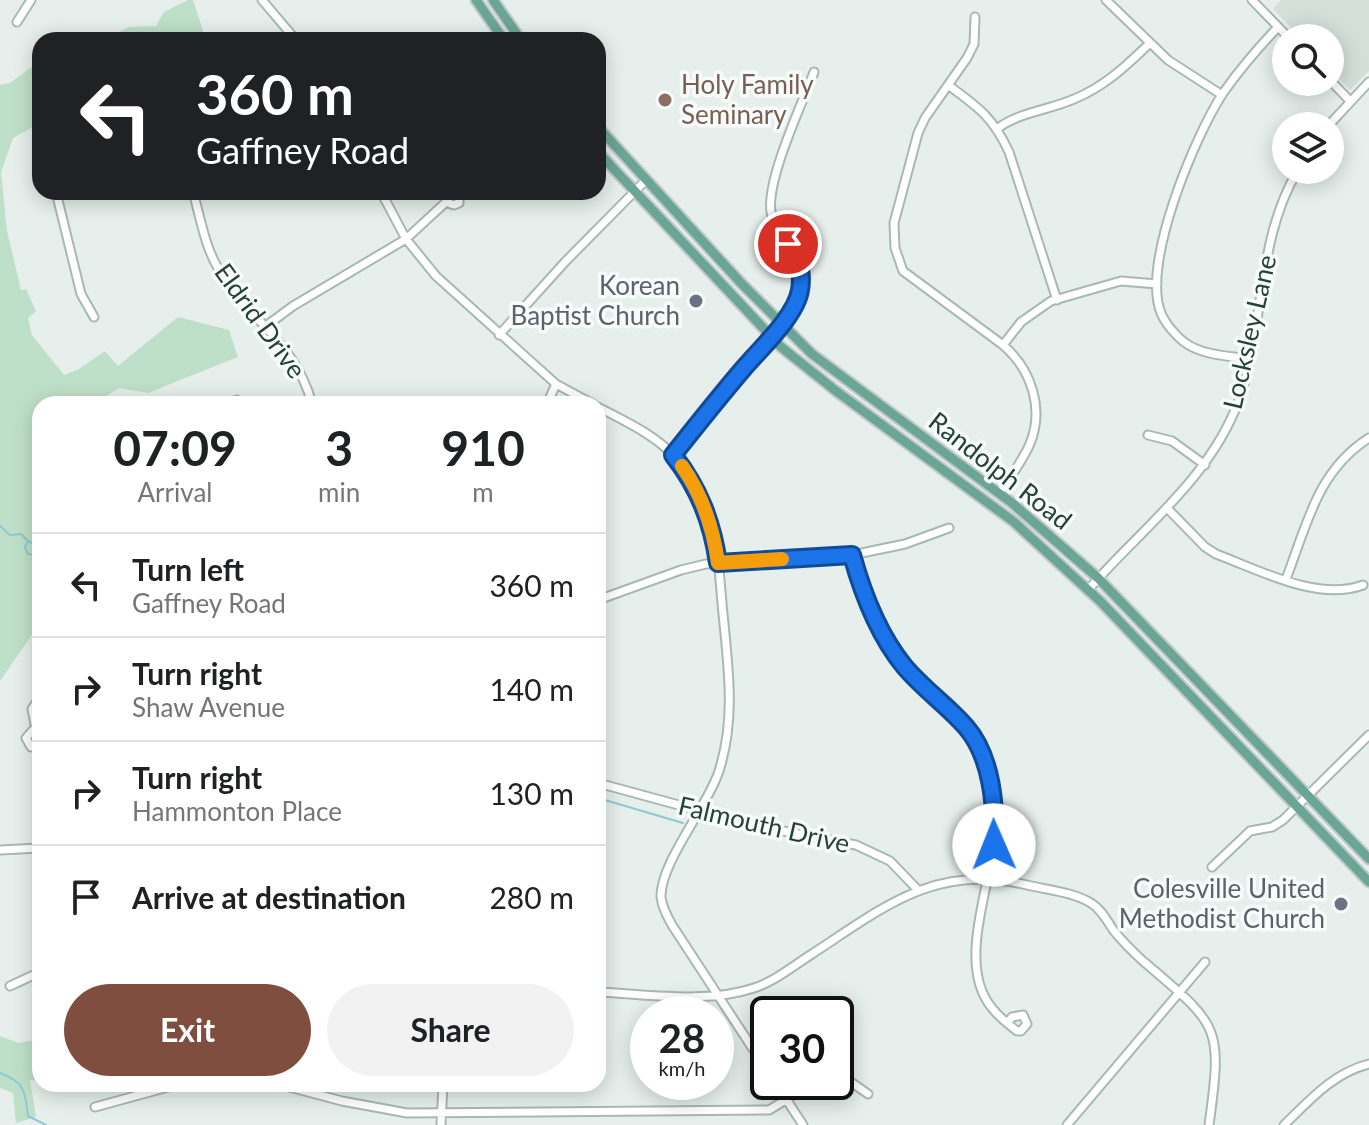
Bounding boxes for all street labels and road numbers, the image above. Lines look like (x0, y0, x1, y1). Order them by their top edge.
street label: Locksley Lane (1216, 251, 1282, 412)
street label: Eldrid Drive (208, 257, 313, 384)
street label: Randolph Road (923, 405, 1078, 536)
street label: Falmouth Drive (675, 789, 853, 859)

